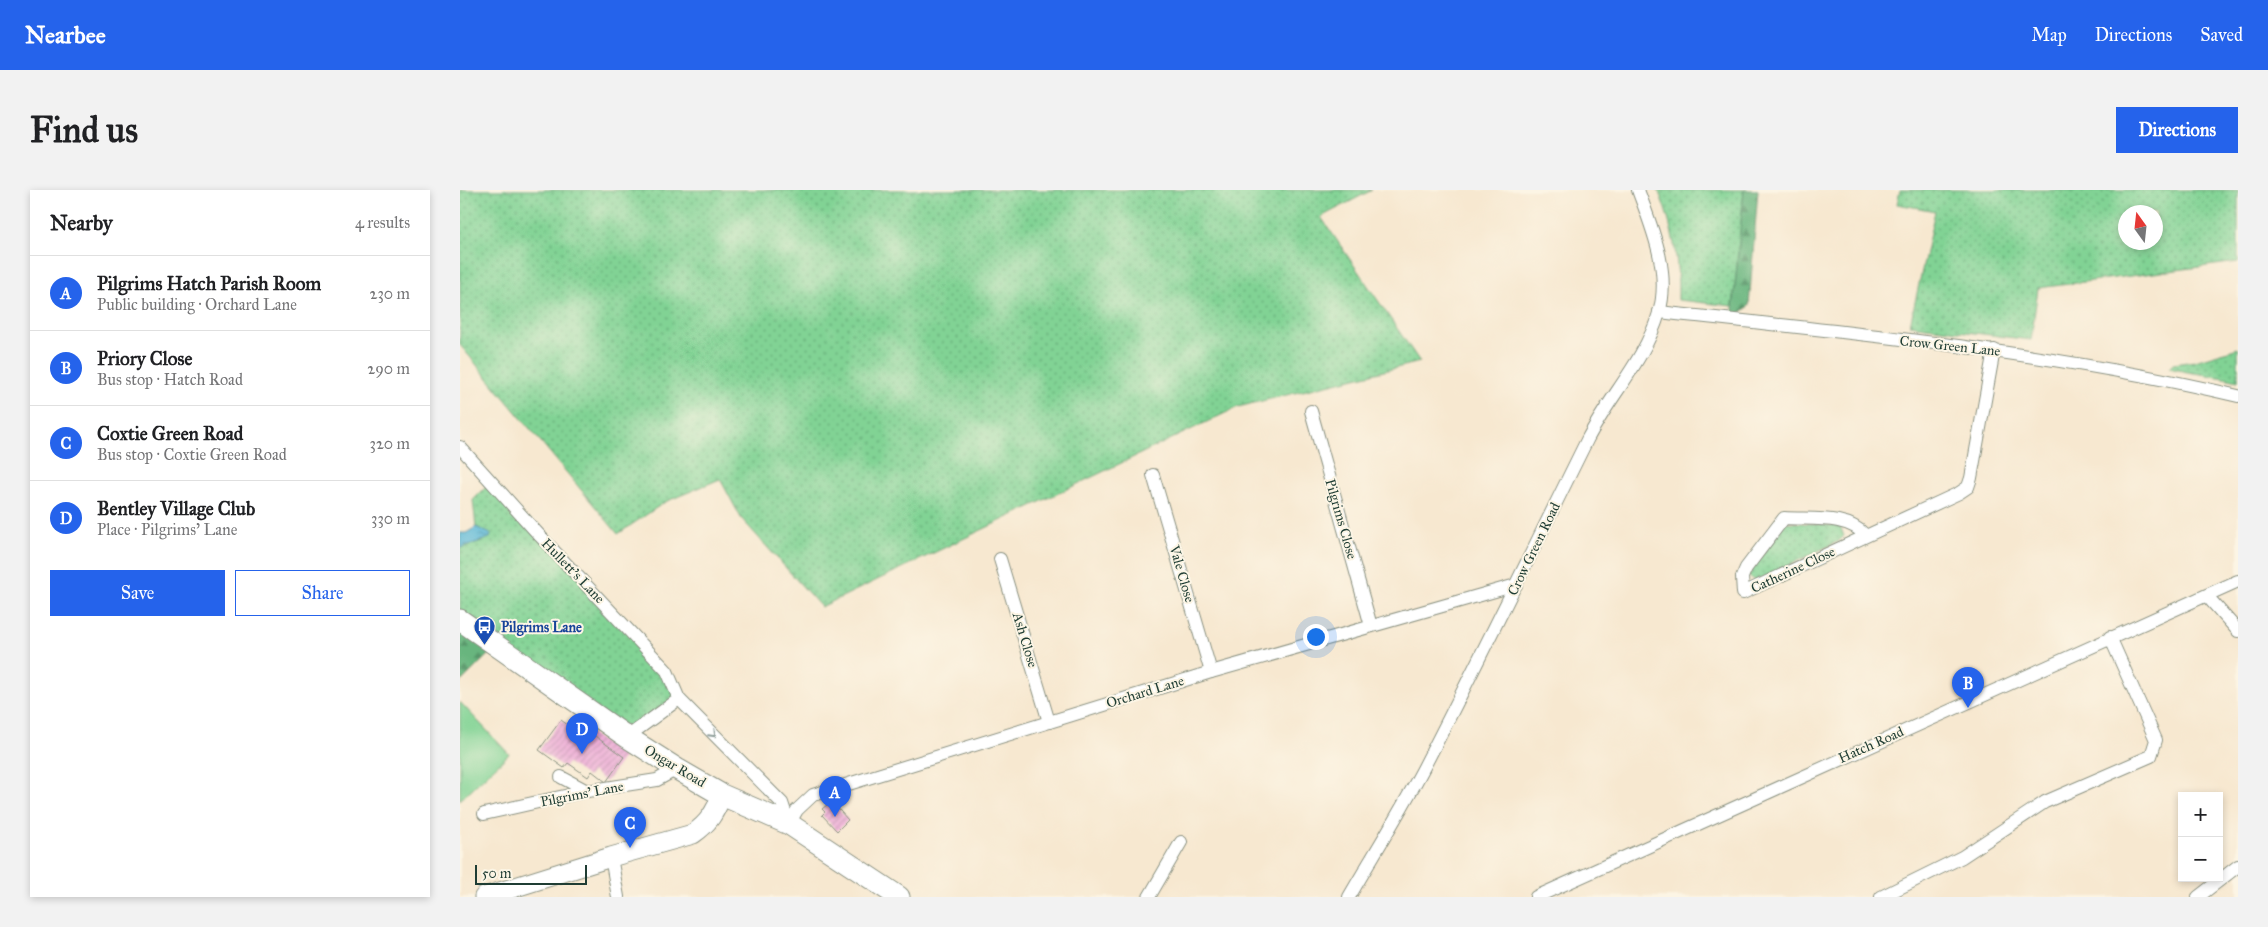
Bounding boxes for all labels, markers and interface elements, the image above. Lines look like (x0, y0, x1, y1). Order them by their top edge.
text: Nearbee (25, 20, 106, 50)
text: Map (2031, 24, 2067, 46)
text: Directions (2095, 24, 2172, 46)
text: Saved (2200, 24, 2243, 46)
button: Directions (2116, 107, 2238, 153)
text: Find us (30, 109, 138, 152)
north arrow (2118, 205, 2163, 250)
text: Nearby (50, 210, 113, 236)
text: 4 results (355, 213, 410, 232)
text: Pilgrims Hatch Parish Room (97, 272, 321, 295)
text: A (61, 284, 71, 303)
text: 230 m (370, 284, 410, 303)
text: Public building · Orchard Lane (97, 295, 297, 314)
street label: Crow Green Lane (1899, 332, 2001, 360)
text: Priory Close (97, 347, 192, 370)
text: B (61, 359, 71, 378)
text: 290 m (367, 359, 410, 378)
text: Bus stop · Hatch Road (97, 370, 243, 389)
text: Coxtie Green Road (97, 422, 243, 445)
text: C (61, 434, 71, 453)
text: 320 m (370, 434, 410, 453)
text: Bus stop · Coxtie Green Road (97, 445, 287, 464)
street label: Pilgrims Close (1321, 477, 1361, 561)
text: Bentley Village Club (97, 497, 255, 520)
street label: Crow Green Road (1504, 500, 1564, 598)
text: D (60, 509, 72, 528)
text: 330 m (371, 509, 410, 528)
text: Place · Pilgrims' Lane (97, 520, 237, 539)
street label: Hullett's Lane (538, 535, 608, 607)
street label: Vale Close (1165, 543, 1198, 605)
street label: Catherine Close (1748, 543, 1838, 597)
button: Save (50, 570, 225, 616)
button: Share (235, 570, 410, 616)
street label: Ash Close (1008, 609, 1041, 670)
bus stop icon: Pilgrims Lane (473, 615, 497, 646)
place label: Pilgrims Lane (501, 619, 582, 637)
your location (1303, 624, 1329, 650)
pin: B (1952, 667, 1984, 708)
street label: Orchard Lane (1104, 672, 1186, 712)
pin: D (566, 713, 598, 754)
street label: Hatch Road (1836, 723, 1906, 767)
one-way arrow (707, 728, 716, 737)
street label: Ongar Road (641, 741, 709, 791)
pin: A (819, 776, 851, 817)
street label: Pilgrims' Lane (539, 778, 625, 810)
map controls (2178, 792, 2223, 882)
button: + (2178, 792, 2223, 837)
pin: C (614, 807, 646, 848)
button: − (2178, 837, 2223, 882)
scale bar (475, 862, 588, 885)
text: 50 m (482, 865, 511, 882)

